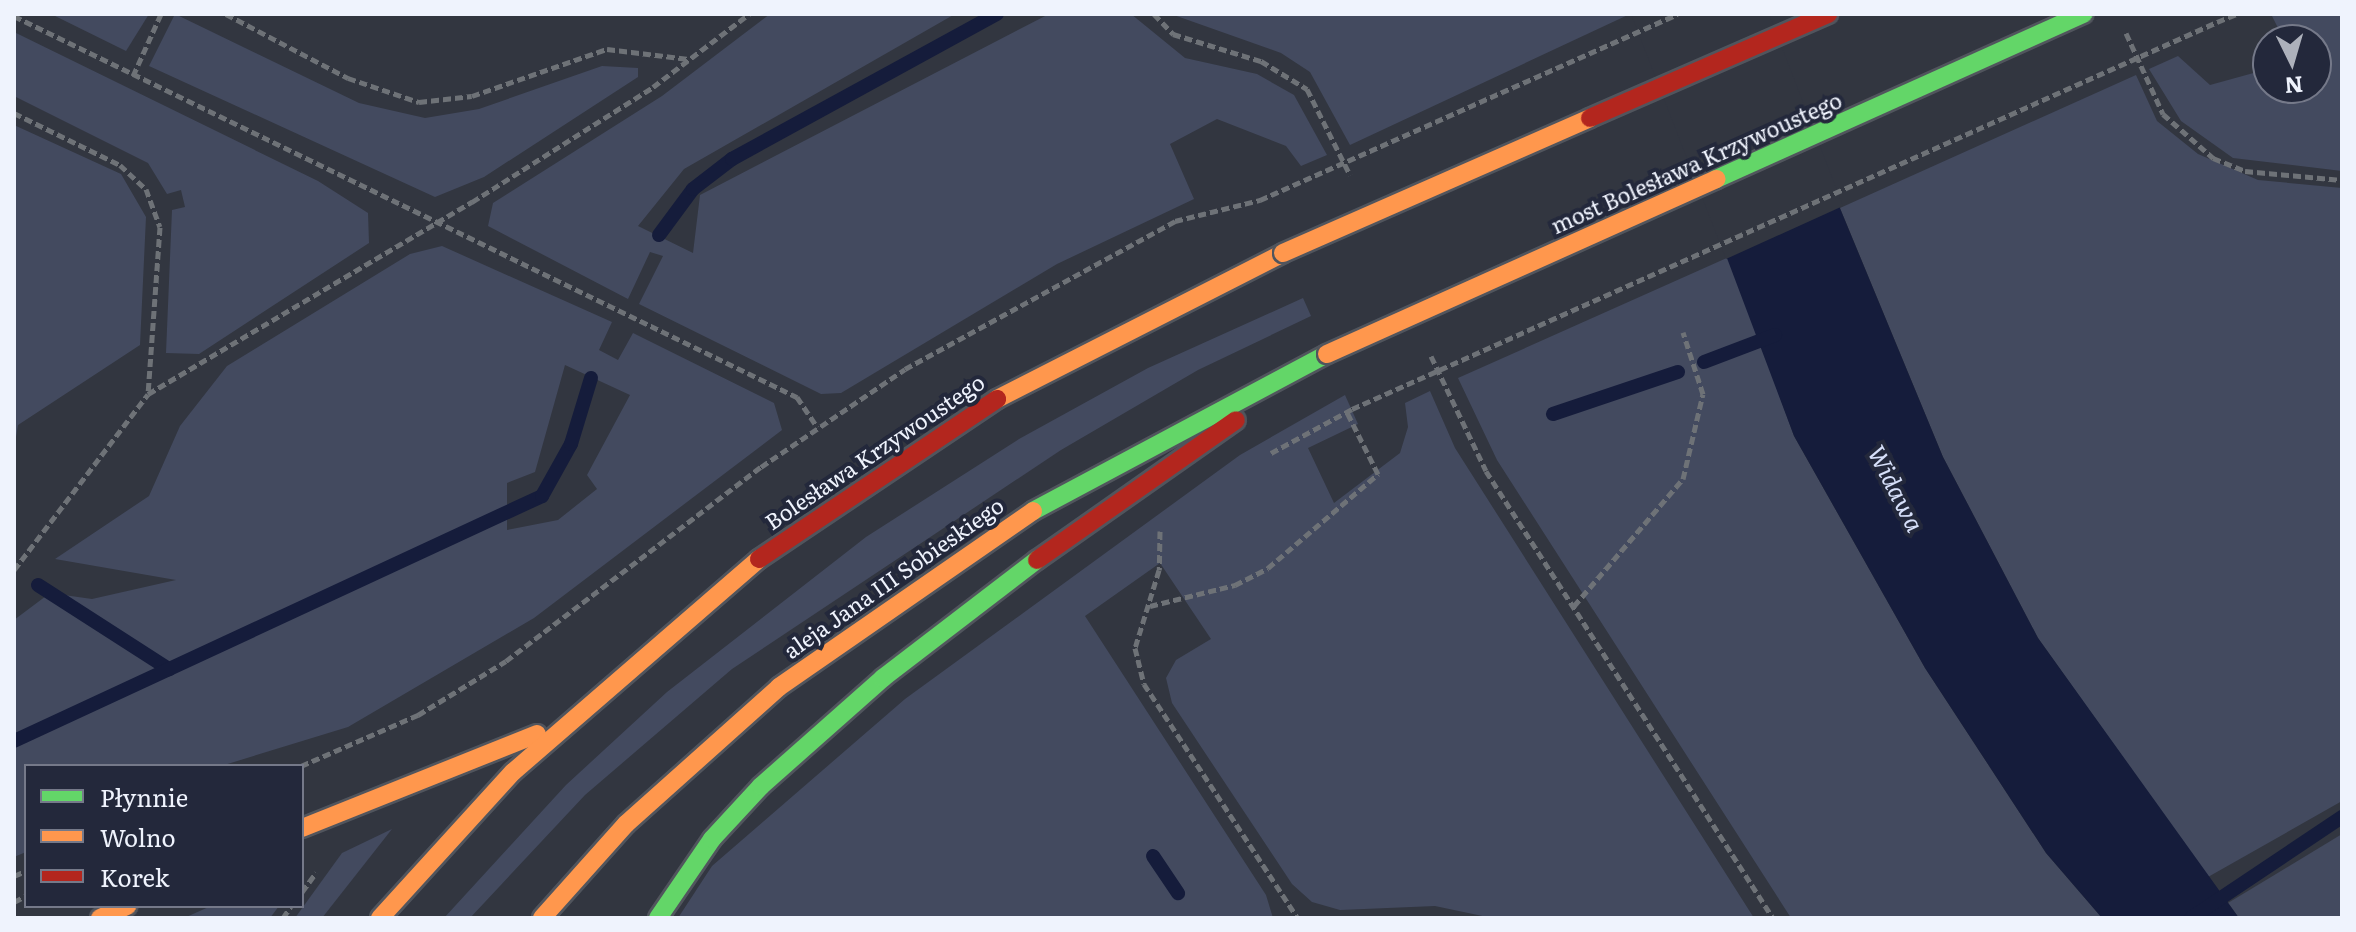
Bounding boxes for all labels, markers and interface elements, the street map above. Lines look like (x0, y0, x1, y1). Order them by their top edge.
north arrow (2252, 24, 2332, 104)
text: N (2283, 69, 2305, 104)
street label: most Bolesława Krzywoustego (1546, 86, 1846, 238)
street label: Bolesława Krzywoustego (759, 368, 989, 534)
water label: Widawa (1863, 440, 1931, 536)
street label: aleja Jana III Sobieskiego (778, 491, 1008, 663)
legend (24, 764, 304, 908)
text: Płynnie (100, 779, 188, 814)
text: Wolno (100, 819, 175, 854)
text: Korek (100, 859, 169, 894)

